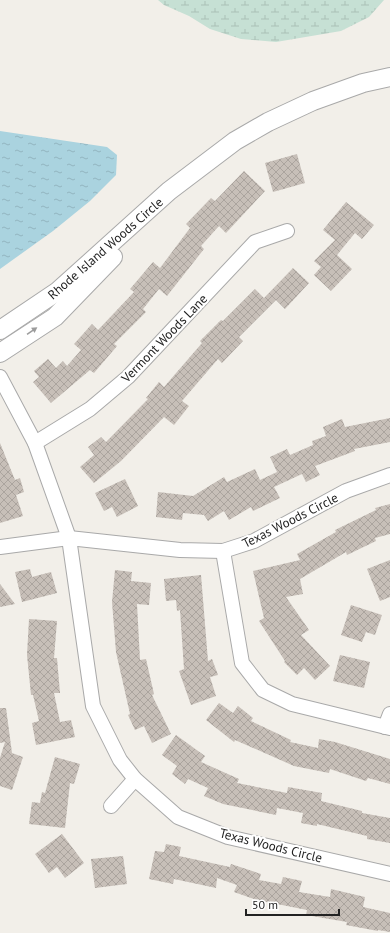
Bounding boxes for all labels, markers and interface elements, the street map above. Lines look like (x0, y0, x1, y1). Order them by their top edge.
street label: Rhode Island Woods Circle (44, 194, 167, 303)
street label: Vermont Woods Lane (117, 290, 211, 387)
one-way arrow (27, 328, 38, 335)
street label: Texas Woods Circle (239, 489, 341, 552)
street label: Texas Woods Circle (218, 824, 324, 866)
scale bar (246, 891, 339, 917)
text: 50 m (252, 897, 278, 912)

